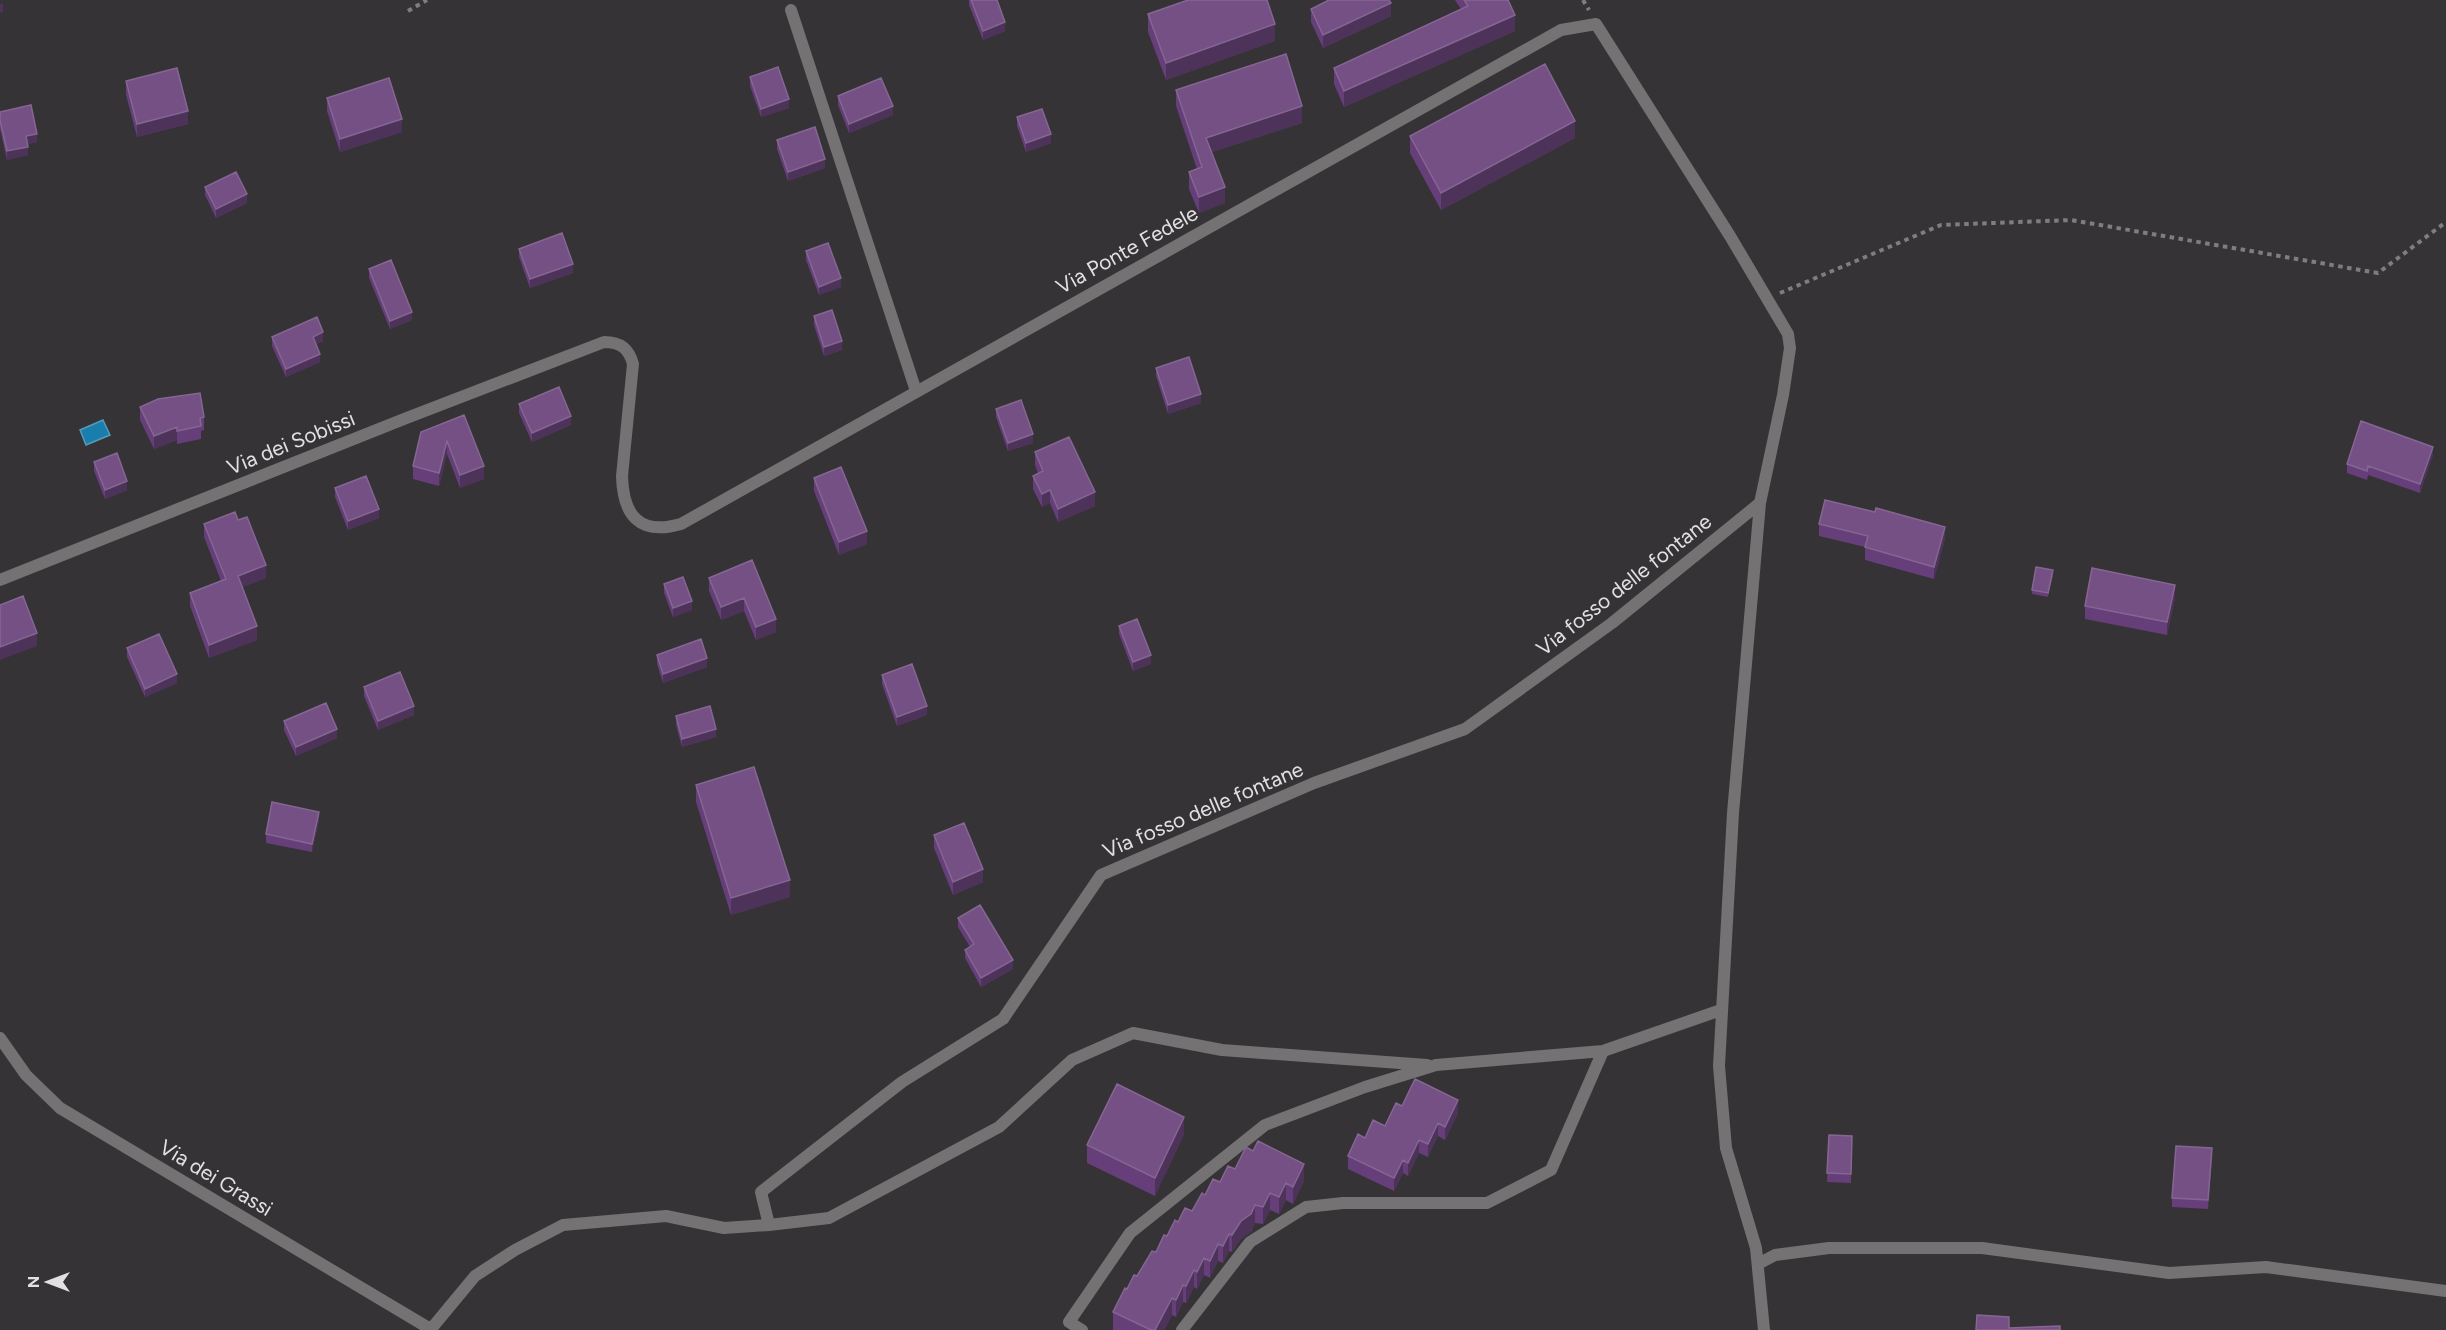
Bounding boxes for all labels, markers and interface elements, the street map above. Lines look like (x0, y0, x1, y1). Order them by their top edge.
street label: Via Ponte Fedele (1051, 200, 1202, 299)
street label: Via dei Sobissi (223, 406, 358, 480)
street label: Via fosso delle fontane (1531, 509, 1716, 661)
street label: Via fosso delle fontane (1099, 756, 1307, 863)
street label: Via dei Grassi (155, 1134, 277, 1221)
north arrow (18, 1252, 78, 1312)
text: N (24, 1276, 43, 1288)

